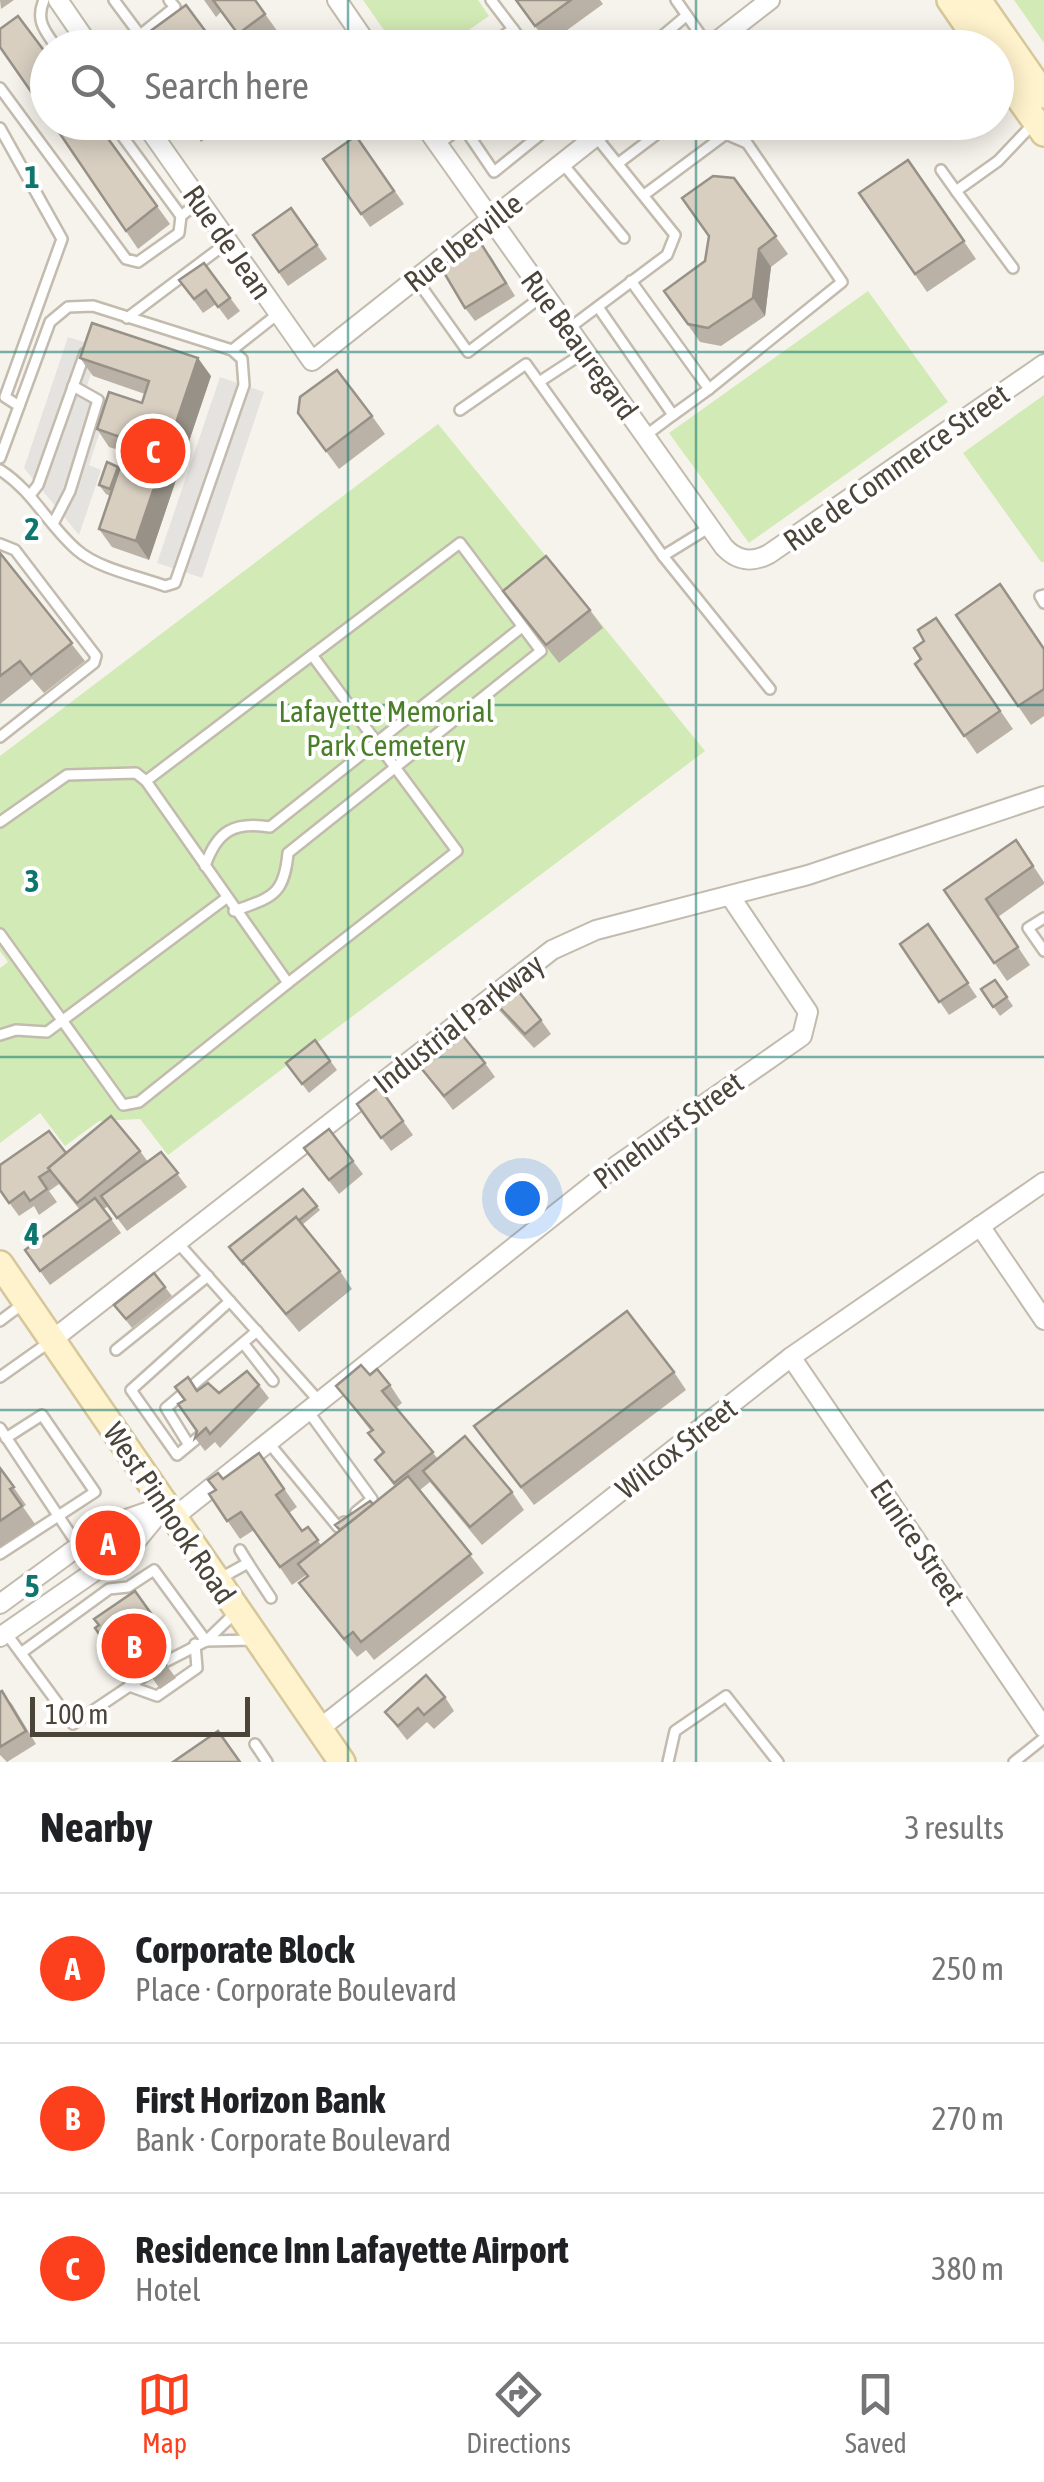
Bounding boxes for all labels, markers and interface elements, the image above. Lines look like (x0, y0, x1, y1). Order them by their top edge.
search box (30, 30, 1014, 140)
icon: search (65, 58, 120, 113)
text: Search here (145, 64, 309, 107)
text: 1 (24, 158, 40, 195)
street label: Rue de Jean (177, 179, 279, 305)
street label: Rue Iberville (397, 185, 529, 299)
street label: Rue Beauregard (515, 264, 645, 426)
street label: Rue de Commerce Street (777, 376, 1015, 558)
pin: C (120, 414, 186, 488)
text: 2 (24, 510, 40, 547)
park label: Lafayette Memorial Park Cemetery (278, 694, 494, 762)
text: 3 (24, 862, 40, 899)
street label: Industrial Parkway (366, 946, 550, 1100)
street label: Pinehurst Street (587, 1064, 749, 1196)
your location (497, 1173, 548, 1224)
text: 4 (23, 1215, 40, 1252)
street label: Wilcox Street (609, 1391, 743, 1505)
street label: West Pinhook Road (97, 1416, 243, 1610)
street label: Eunice Street (864, 1473, 972, 1611)
pin: A (76, 1506, 140, 1580)
text: 5 (24, 1567, 40, 1604)
pin: B (102, 1608, 166, 1684)
scale bar (30, 1692, 250, 1736)
text: 100 m (45, 1698, 108, 1730)
text: Nearby (40, 1803, 153, 1851)
text: 3 results (905, 1809, 1004, 1846)
text: Corporate Block (135, 1928, 355, 1971)
text: A (65, 1950, 80, 1987)
text: 250 m (931, 1950, 1004, 1987)
text: Place · Corporate Boulevard (135, 1971, 457, 2008)
text: First Horizon Bank (135, 2078, 385, 2121)
text: B (65, 2100, 80, 2137)
text: 270 m (931, 2100, 1004, 2137)
text: Bank · Corporate Boulevard (135, 2121, 451, 2158)
text: Residence Inn Lafayette Airport (135, 2228, 569, 2271)
text: C (65, 2250, 80, 2287)
text: 380 m (931, 2250, 1004, 2287)
text: Hotel (135, 2271, 201, 2308)
tab: Map (137, 2367, 192, 2459)
tab: Directions (466, 2367, 571, 2459)
tab: Saved (845, 2367, 907, 2459)

